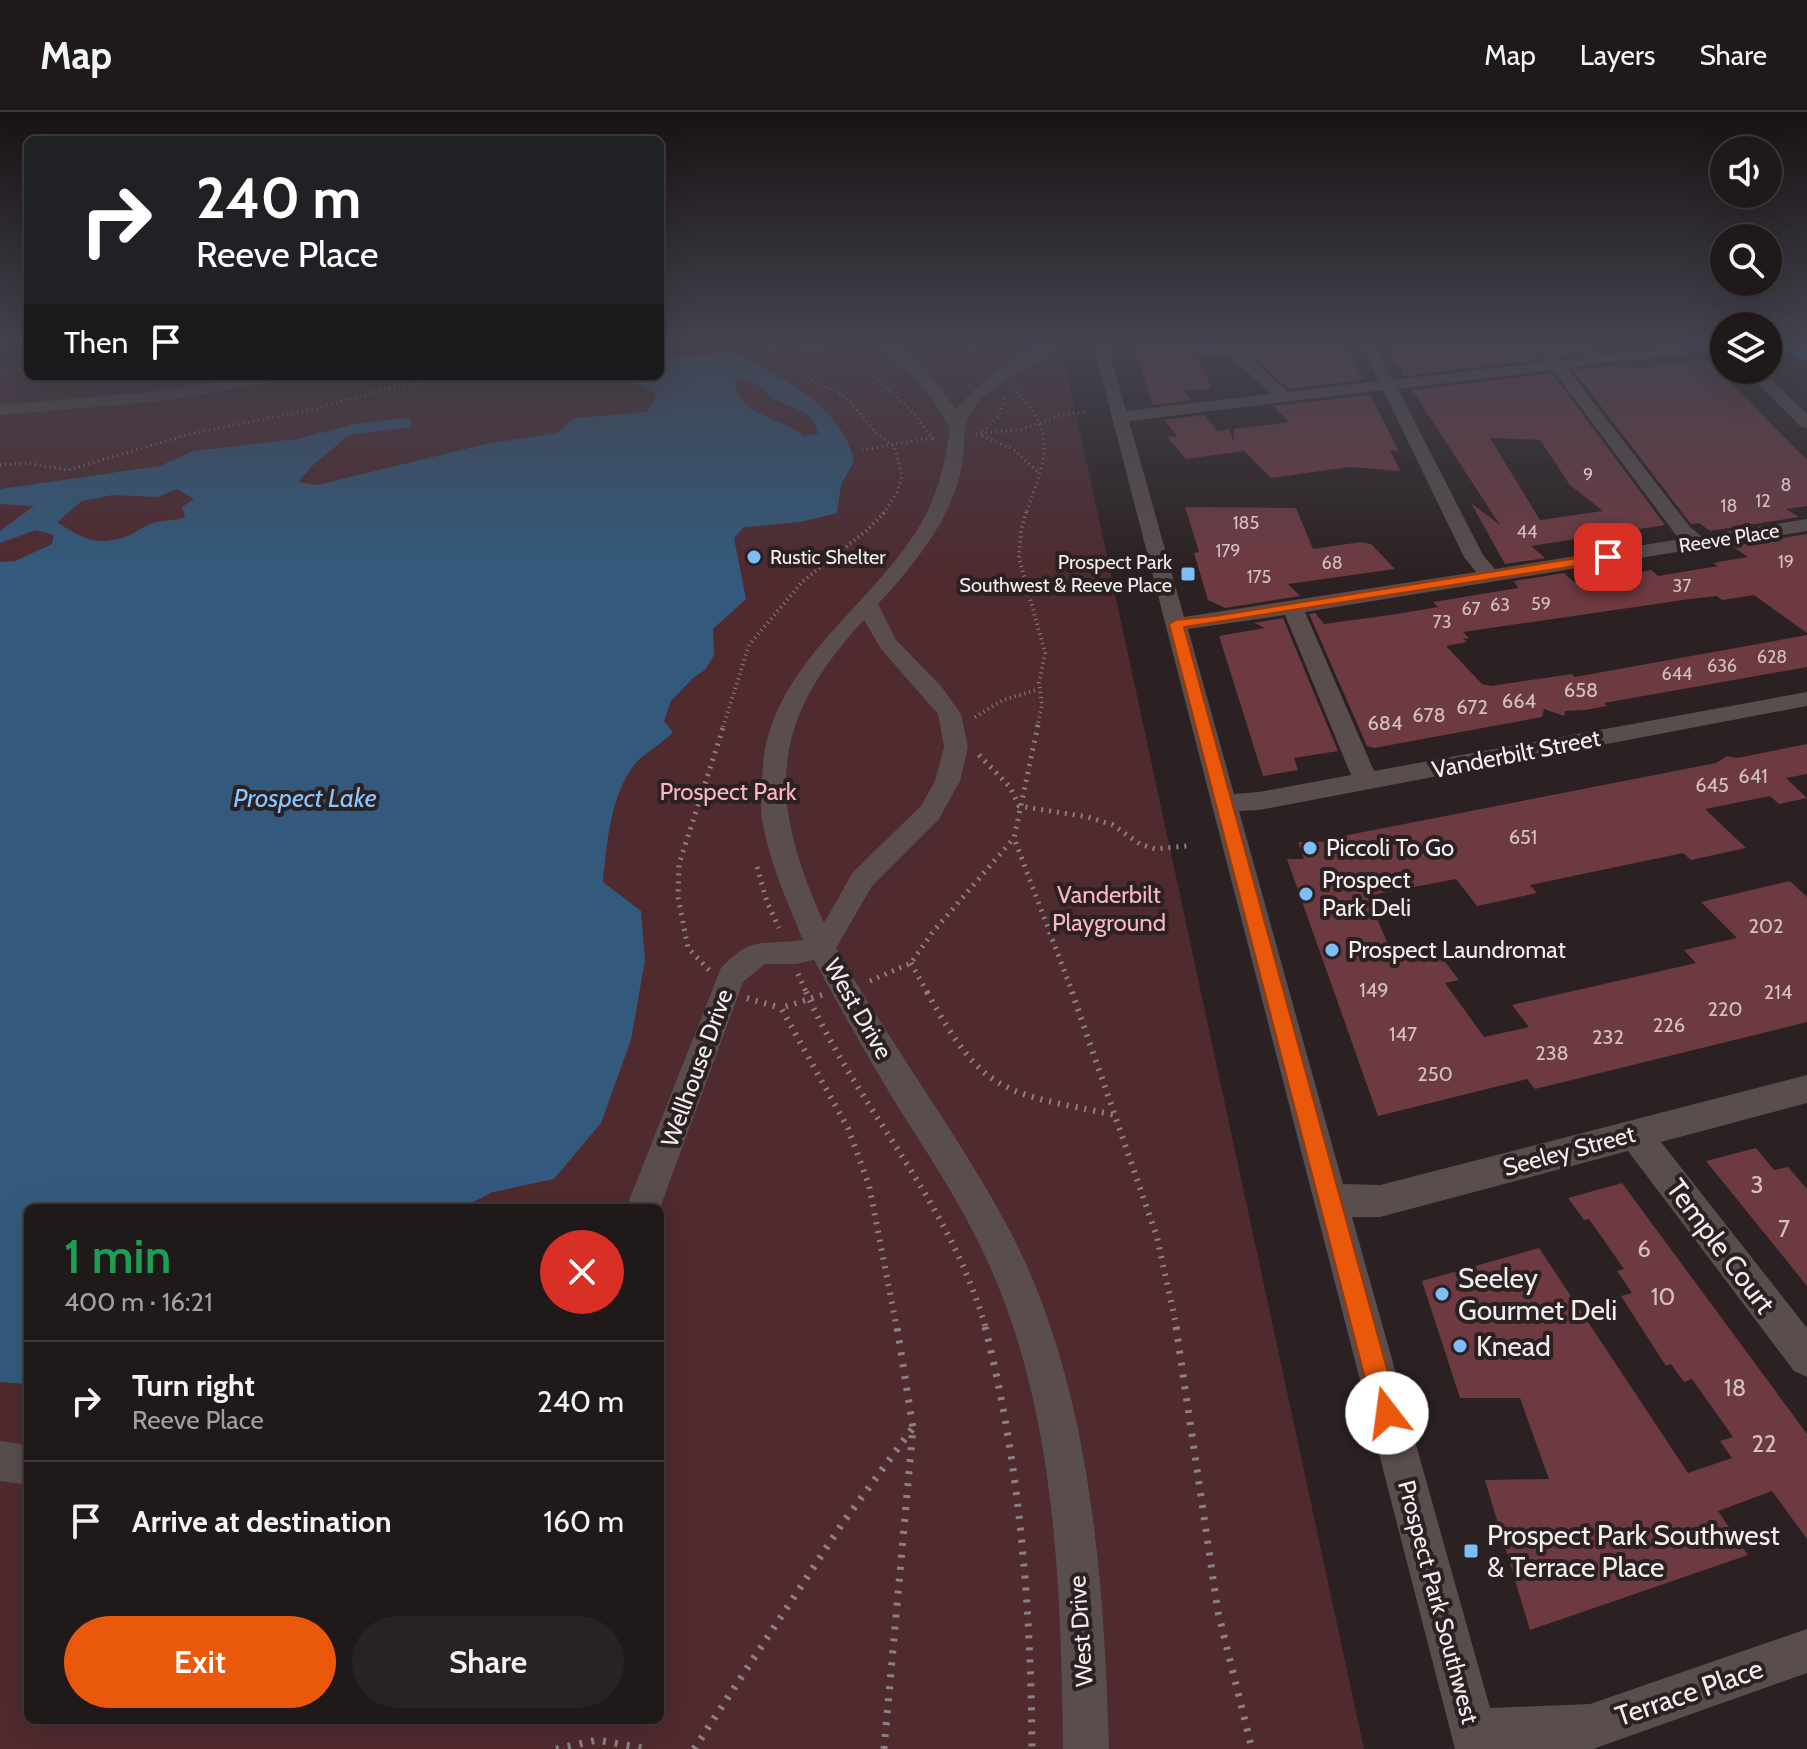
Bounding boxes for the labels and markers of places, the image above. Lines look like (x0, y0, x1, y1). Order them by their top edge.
pin (1574, 523, 1642, 591)
place label: Rustic Shelter (770, 545, 886, 569)
marker: Rustic Shelter (745, 548, 763, 566)
place label: Prospect Park Southwest & Reeve Place (959, 550, 1172, 597)
marker: Prospect Park Southwest & Reeve Place (1179, 565, 1197, 583)
place label: Piccoli To Go (1326, 833, 1454, 862)
marker: Piccoli To Go (1301, 839, 1319, 857)
place label: Prospect Park Deli (1322, 865, 1411, 922)
marker: Prospect Park Deli (1297, 885, 1315, 903)
place label: Prospect Laundromat (1348, 935, 1566, 964)
marker: Prospect Laundromat (1323, 941, 1341, 959)
place label: Seeley Gourmet Deli (1458, 1261, 1617, 1327)
marker: Seeley Gourmet Deli (1433, 1285, 1451, 1303)
place label: Knead (1476, 1329, 1551, 1363)
marker: Knead (1451, 1337, 1469, 1355)
place label: Prospect Park Southwest & Terrace Place (1487, 1518, 1780, 1584)
marker: Prospect Park Southwest & Terrace Place (1462, 1542, 1480, 1560)

